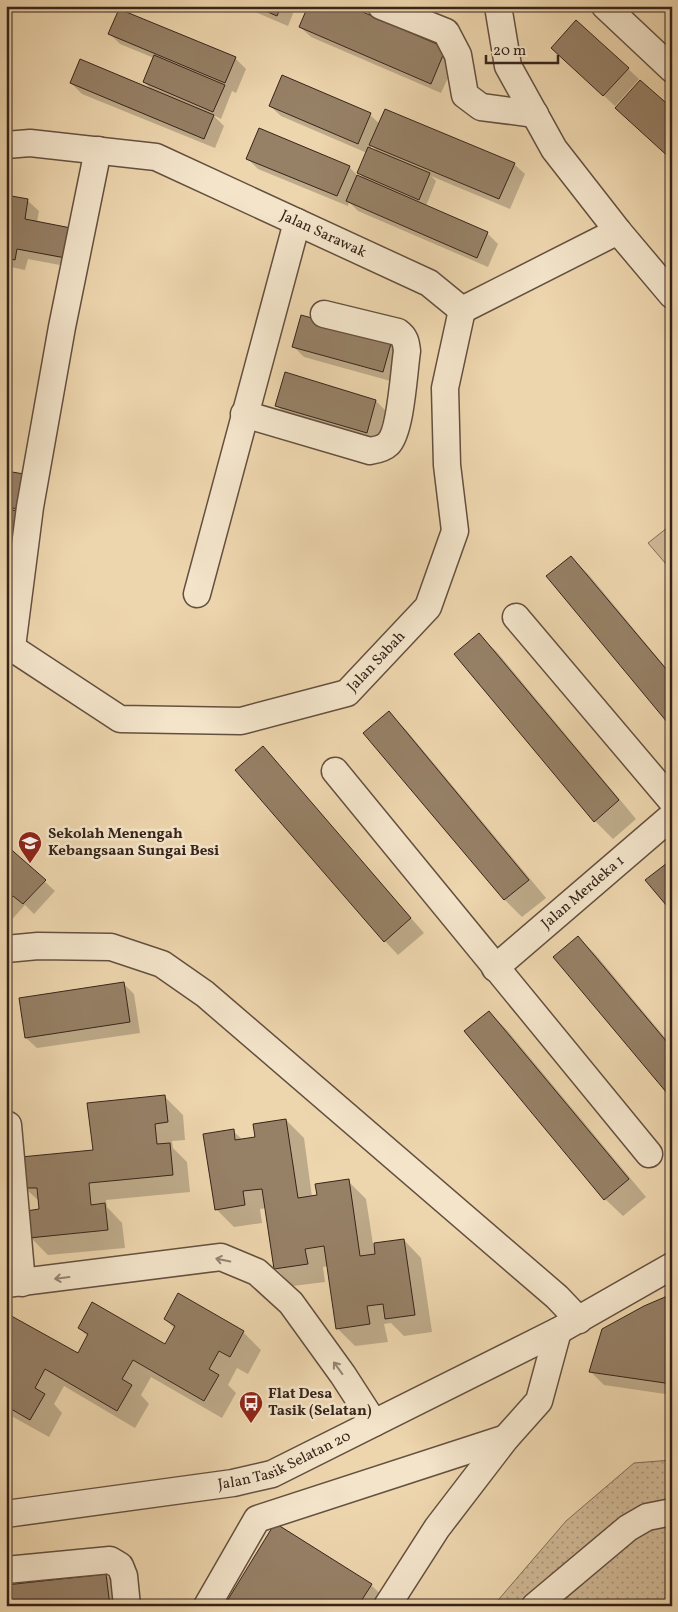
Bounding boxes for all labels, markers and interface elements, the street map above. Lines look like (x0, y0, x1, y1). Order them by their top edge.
scale bar (486, 32, 558, 64)
text: 20 m (493, 41, 526, 62)
street label: Jalan Sarawak (277, 205, 370, 263)
street label: Jalan Sabah (342, 627, 410, 697)
place label: Sekolah Menengah Kebangsaan Sungai Besi (48, 824, 219, 862)
school or university icon: Sekolah Menengah Kebangsaan Sungai Besi (17, 830, 43, 864)
street label: Jalan Merdeka 1 (537, 851, 629, 934)
one-way arrow (215, 1254, 231, 1264)
one-way arrow (54, 1273, 70, 1283)
one-way arrow (333, 1361, 343, 1375)
place label: Flat Desa Tasik (Selatan) (268, 1384, 372, 1422)
bus stop icon: Flat Desa Tasik (Selatan) (238, 1390, 264, 1424)
street label: Jalan Tasik Selatan 20 (216, 1426, 355, 1495)

